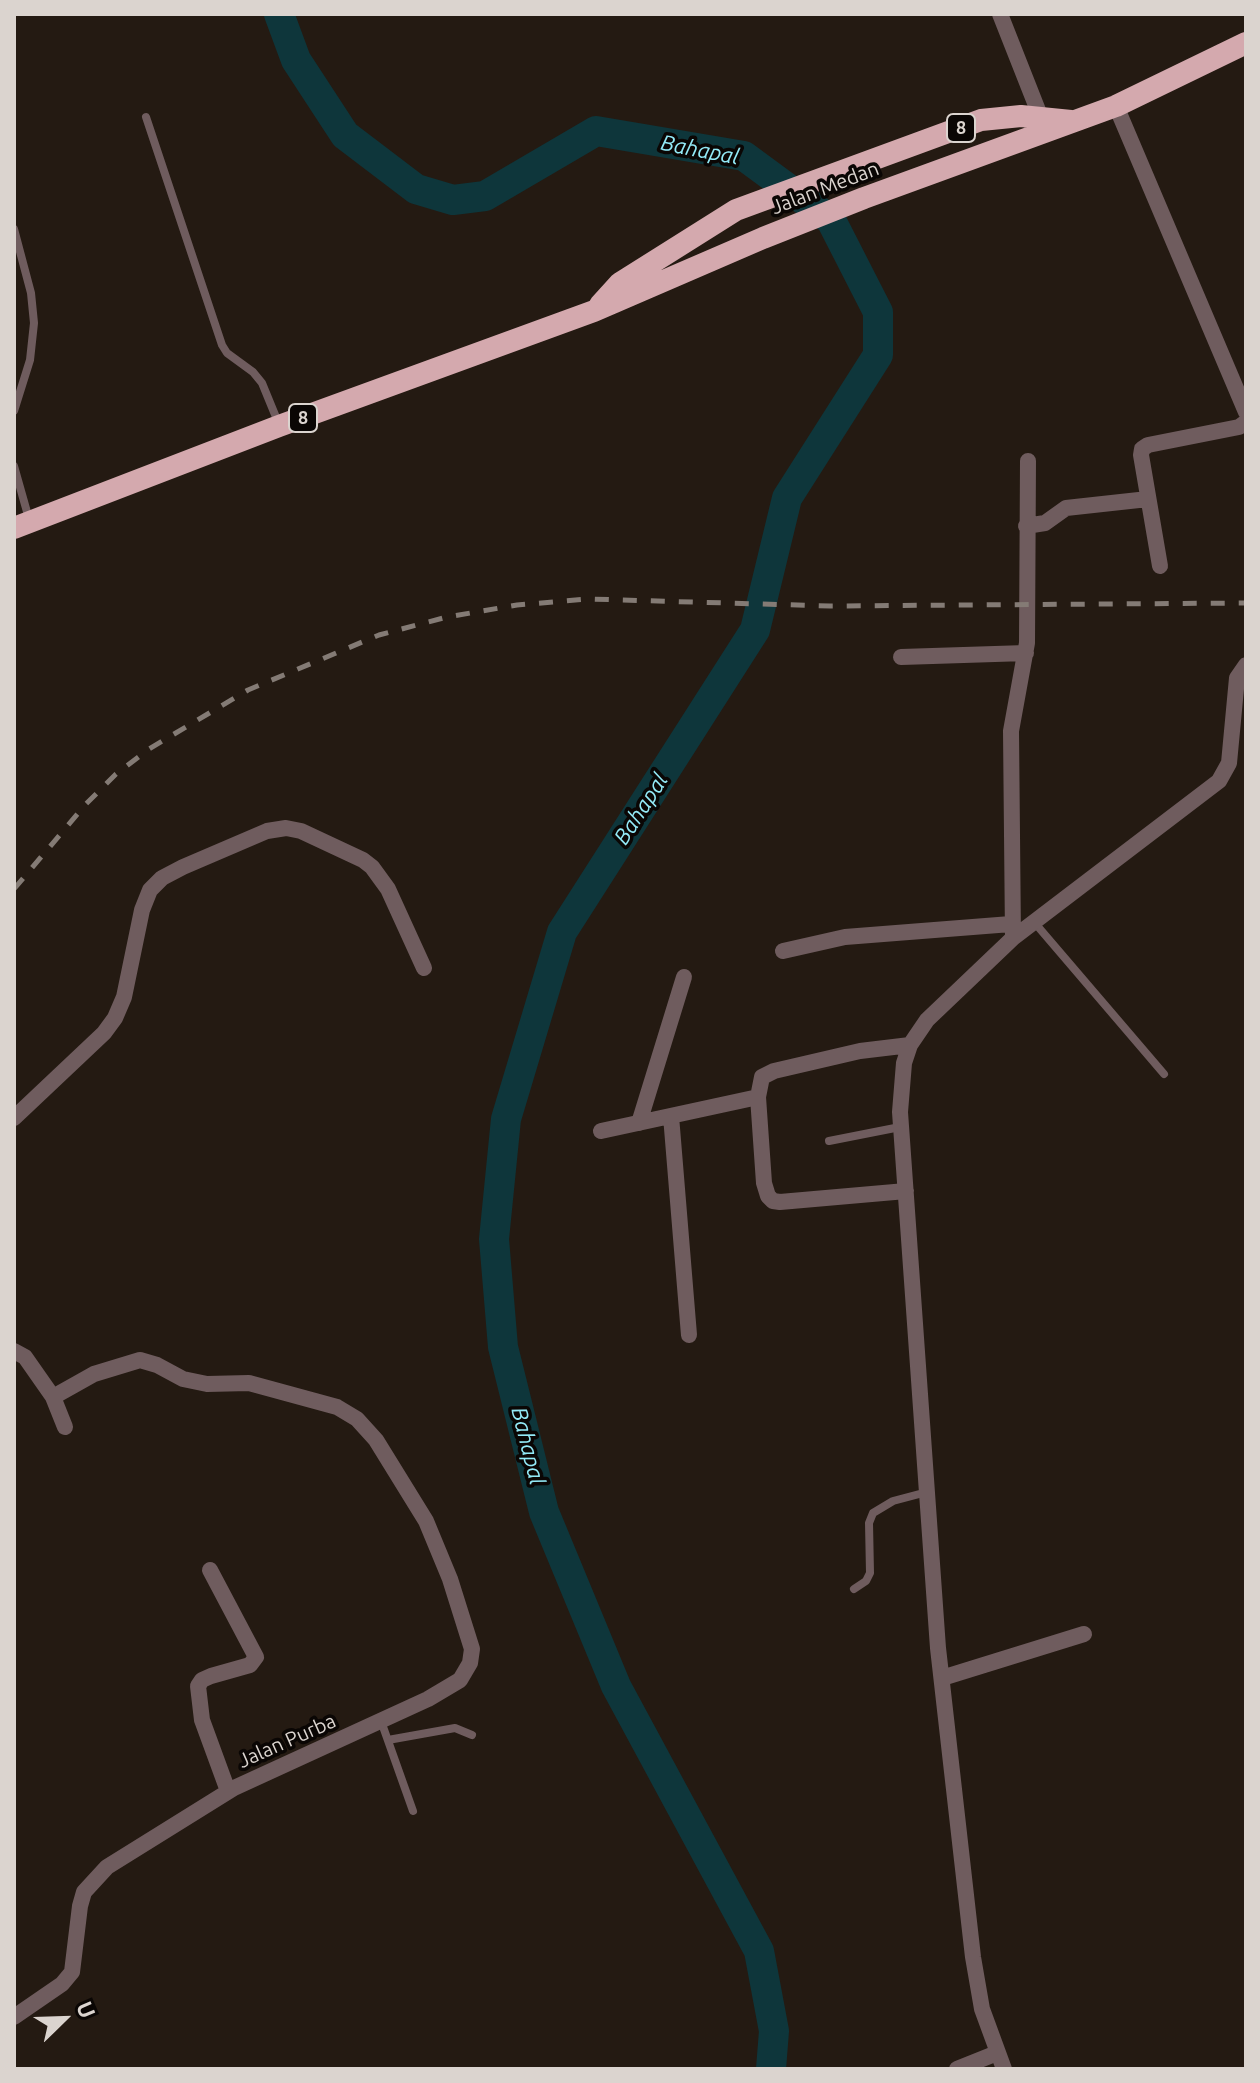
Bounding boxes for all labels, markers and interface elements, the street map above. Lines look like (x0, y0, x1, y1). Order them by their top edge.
road number: 8 (947, 114, 975, 142)
water label: Bahapal (659, 129, 741, 171)
street label: Jalan Medan (768, 156, 882, 220)
road number: 8 (289, 404, 317, 432)
water label: Bahapal (608, 769, 674, 849)
water label: Bahapal (506, 1404, 550, 1488)
street label: Jalan Purba (234, 1709, 340, 1773)
north arrow (24, 1979, 104, 2059)
text: U (72, 1997, 101, 2021)

